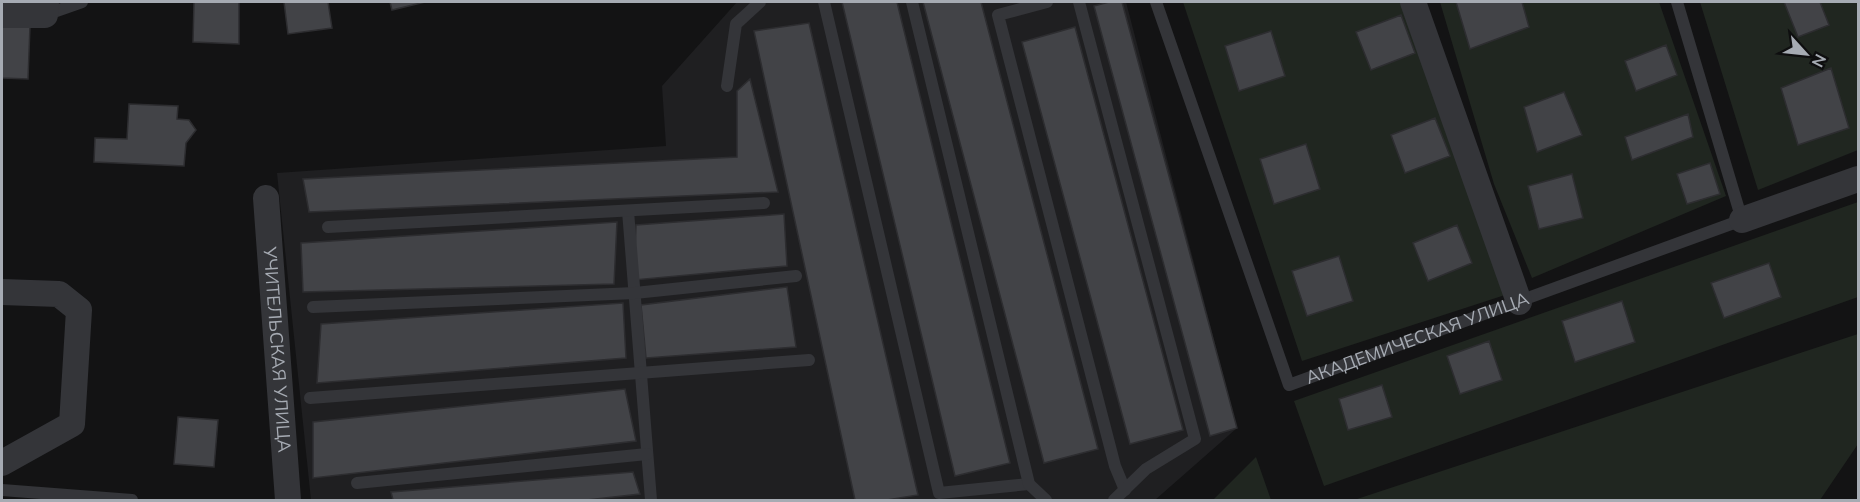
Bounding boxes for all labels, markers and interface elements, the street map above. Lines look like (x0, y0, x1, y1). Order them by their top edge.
north arrow (1776, 24, 1836, 84)
text: N (1808, 51, 1831, 71)
street label: УЧИТЕЛЬСКАЯ УЛИЦА (259, 245, 297, 453)
street label: АКАДЕМИЧЕСКАЯ УЛИЦА (1302, 287, 1532, 389)

